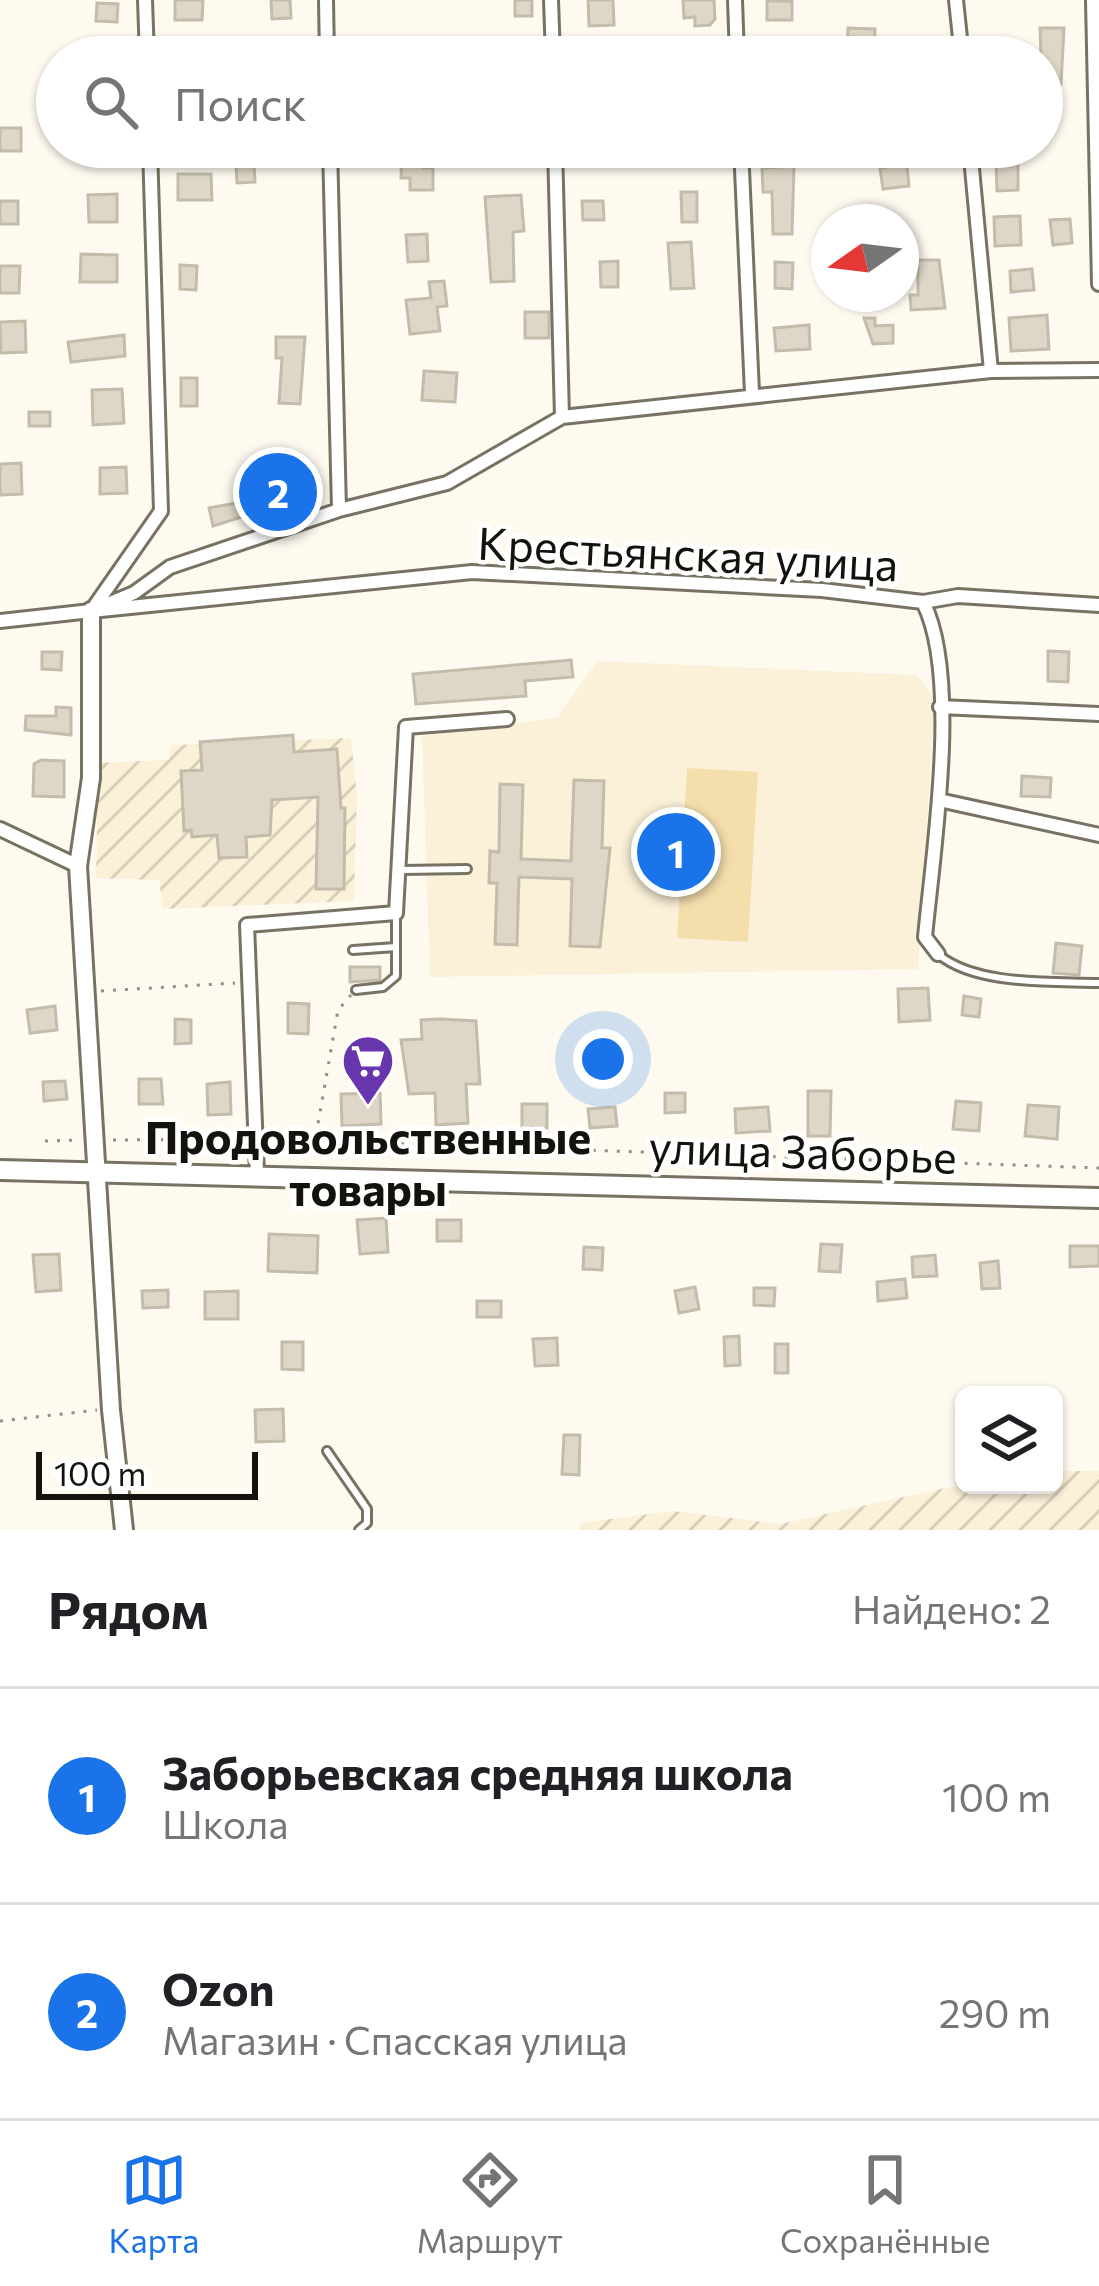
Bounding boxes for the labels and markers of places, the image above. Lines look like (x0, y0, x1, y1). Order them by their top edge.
pin: 2 (239, 447, 317, 537)
pin: 1 (637, 807, 715, 897)
supermarket icon: Продовольственные товары (340, 1033, 396, 1107)
place label: Продовольственные товары (145, 1108, 591, 1215)

